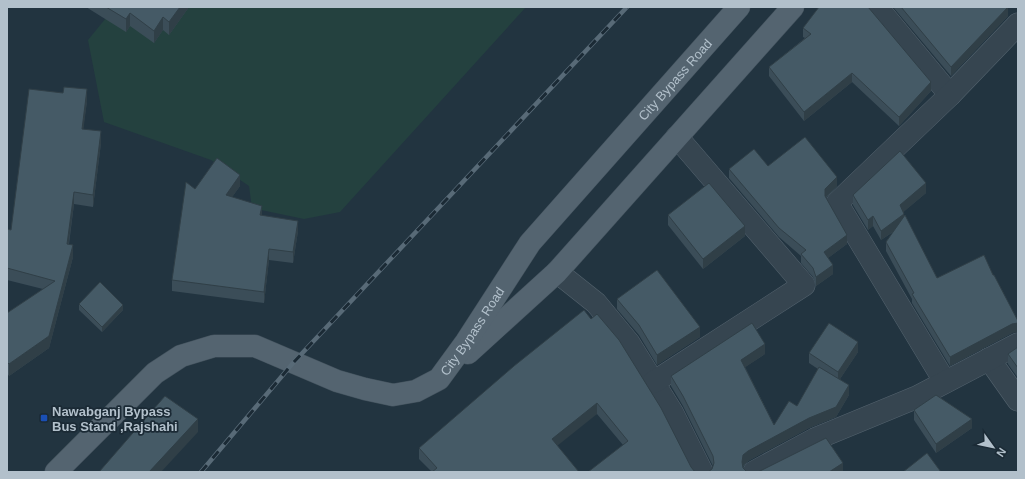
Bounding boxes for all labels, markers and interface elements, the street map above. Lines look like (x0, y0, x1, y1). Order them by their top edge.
street label: City Bypass Road (635, 36, 715, 123)
street label: City Bypass Road (437, 284, 507, 378)
place label: Nawabganj Bypass Bus Stand ,Rajshahi (52, 404, 178, 434)
marker: Nawabganj Bypass Bus Stand ,Rajshahi (39, 413, 49, 423)
north arrow (973, 427, 1013, 467)
text: N (994, 446, 1009, 459)

